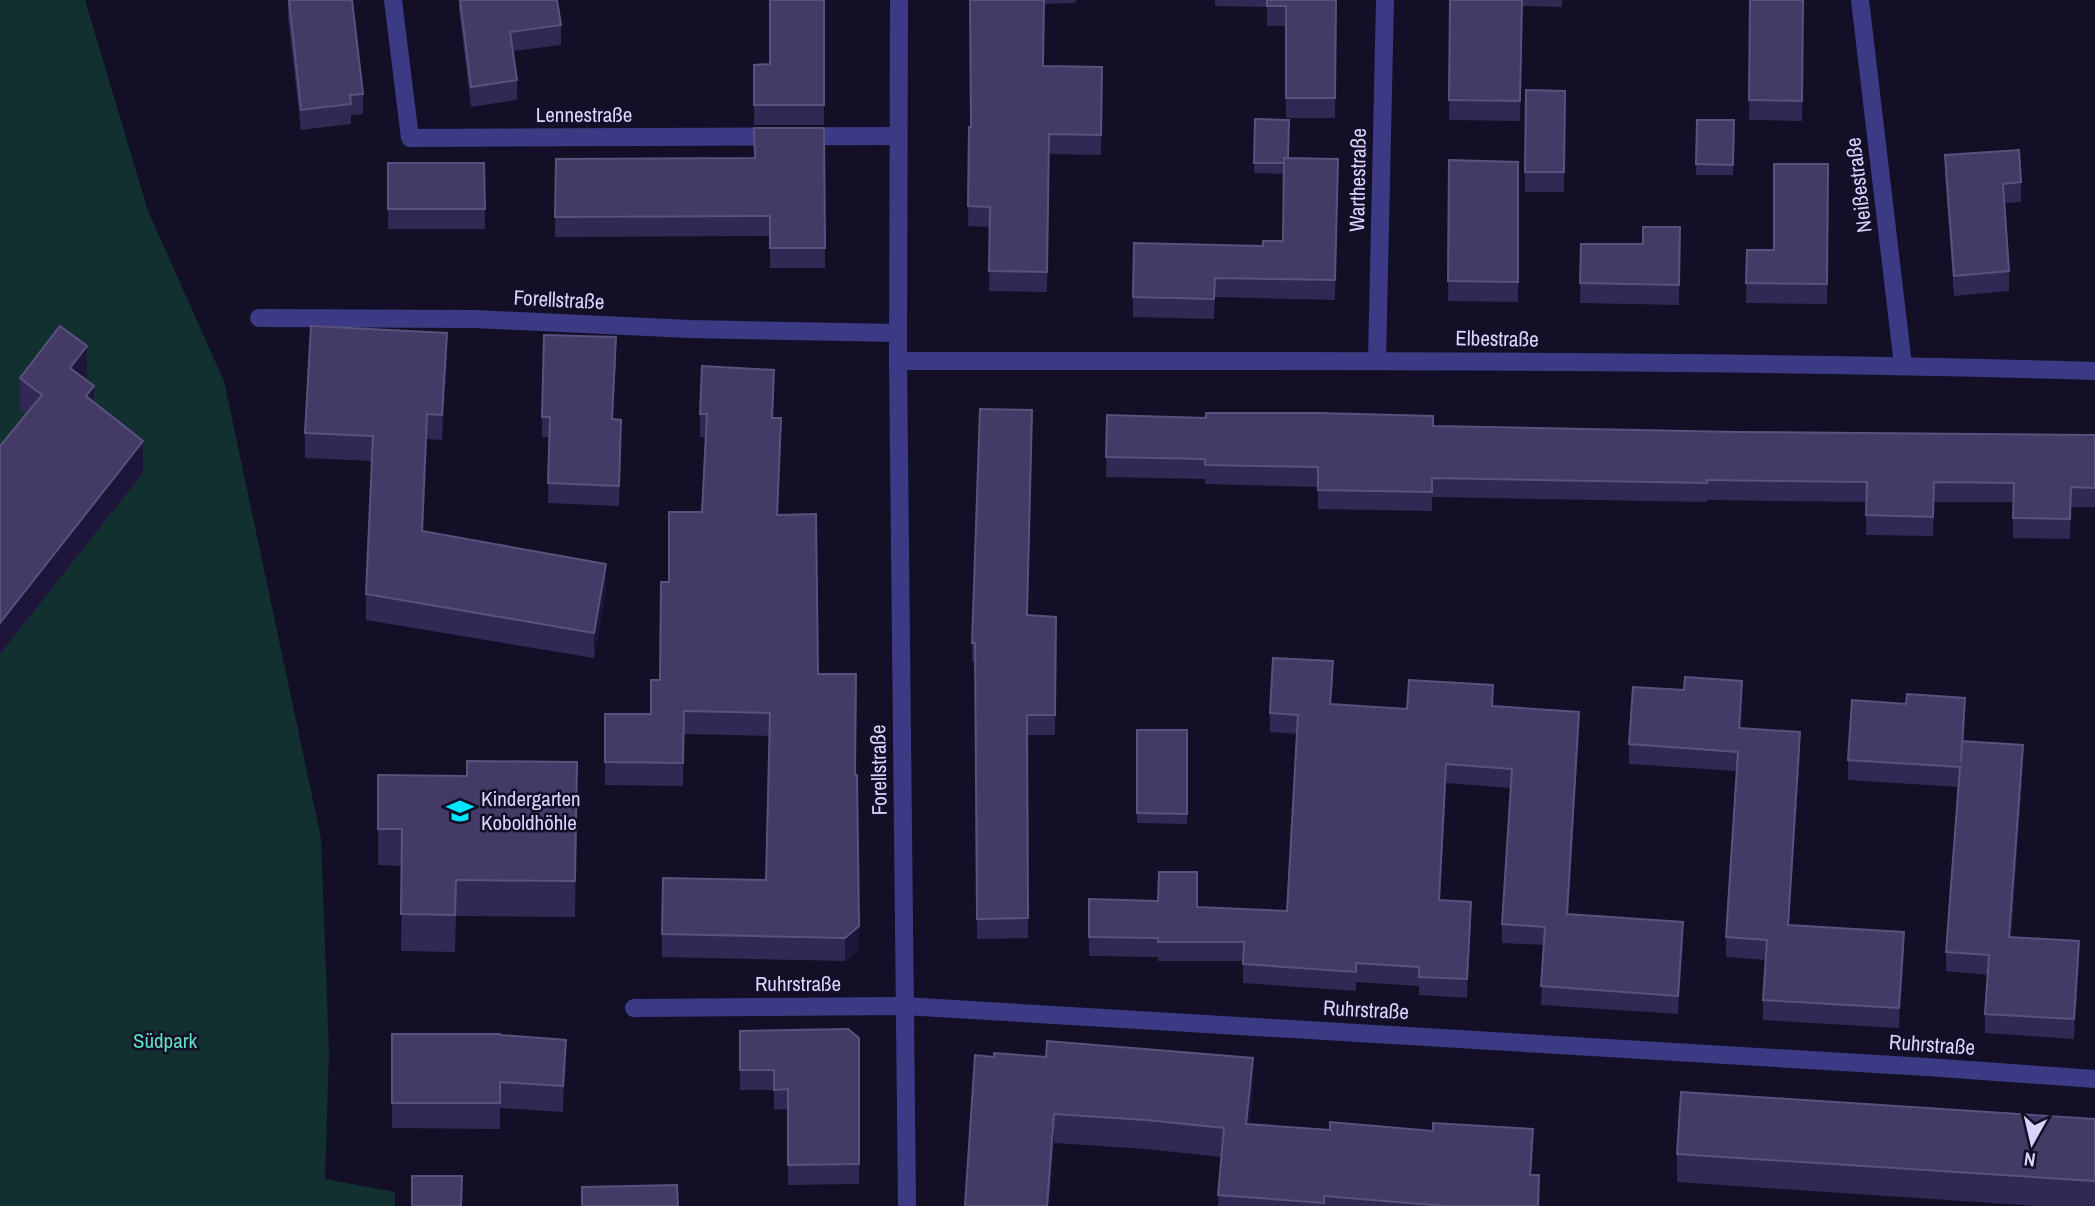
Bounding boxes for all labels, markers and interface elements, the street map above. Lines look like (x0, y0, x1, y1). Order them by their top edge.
street label: Lennestraße (536, 100, 632, 129)
street label: Warthestraße (1342, 128, 1373, 232)
street label: Neißestraße (1838, 136, 1879, 234)
street label: Forellstraße (513, 283, 605, 316)
street label: Elbestraße (1455, 323, 1539, 354)
street label: Forellstraße (863, 724, 894, 816)
place label: Kindergarten Koboldhöhle (481, 784, 581, 837)
school or university icon: Kindergarten Koboldhöhle (445, 796, 475, 826)
street label: Ruhrstraße (755, 969, 841, 998)
street label: Ruhrstraße (1322, 993, 1410, 1026)
park label: Südpark (133, 1026, 197, 1055)
street label: Ruhrstraße (1888, 1027, 1976, 1062)
north arrow (1997, 1108, 2067, 1178)
text: N (2022, 1146, 2037, 1173)

